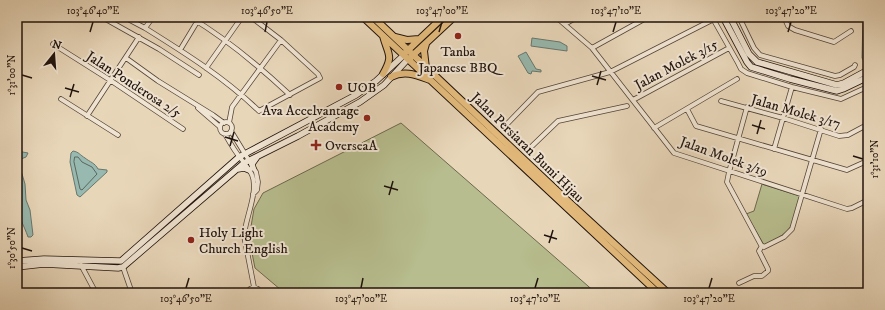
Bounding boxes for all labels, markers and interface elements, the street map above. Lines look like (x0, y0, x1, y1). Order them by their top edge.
text: 103°46'40"E (67, 5, 119, 17)
text: 103°46'50"E (241, 5, 293, 17)
text: 103°47'00"E (416, 5, 468, 17)
text: 103°47'10"E (591, 5, 641, 17)
text: 103°47'20"E (765, 5, 817, 17)
marker: Tanba Japanese BBQ (453, 31, 463, 41)
north arrow (34, 34, 74, 74)
street label: Jalan Molek 3/15 (630, 35, 721, 95)
text: N (50, 37, 63, 53)
place label: Tanba Japanese BBQ (417, 43, 504, 77)
street label: Jalan Ponderosa 2/5 (81, 46, 184, 122)
text: 1°31'00"N (6, 55, 18, 95)
place label: UOB (347, 79, 376, 97)
marker: UOB (334, 82, 344, 92)
street label: Jalan Persiaran Bumi Hijau (465, 88, 588, 207)
street label: Jalan Molek 3/17 (747, 90, 843, 133)
place label: Ava Accelvantage Academy (262, 102, 359, 136)
marker: Ava Accelvantage Academy (362, 113, 372, 123)
street label: Jalan Molek 3/19 (675, 132, 770, 181)
place label: OverseaA (325, 137, 378, 155)
marker: OverseaA (310, 139, 322, 151)
text: 1°31'10"N (869, 139, 881, 179)
place label: Holy Light Church English (199, 224, 288, 258)
text: 1°30'50"N (6, 227, 18, 269)
marker: Holy Light Church English (186, 235, 196, 245)
text: 103°46'50"E (160, 293, 212, 305)
text: 103°47'00"E (335, 293, 387, 305)
text: 103°47'10"E (510, 293, 560, 305)
text: 103°47'20"E (683, 293, 735, 305)

